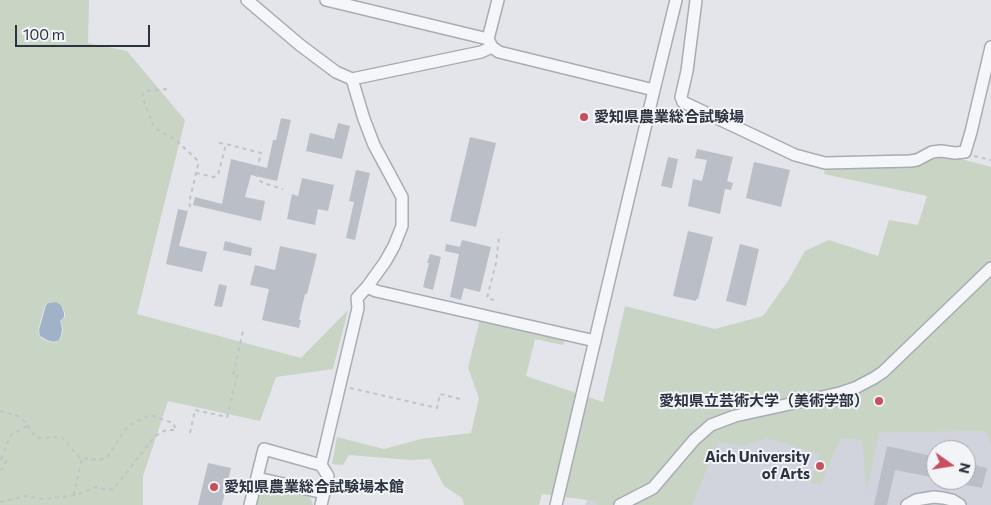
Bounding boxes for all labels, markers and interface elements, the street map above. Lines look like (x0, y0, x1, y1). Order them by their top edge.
scale bar (18, 15, 152, 47)
text: 100 m (23, 25, 65, 43)
place label: 愛知県農業総合試験場 (594, 108, 744, 126)
marker: 愛知県農業総合試験場 (578, 111, 590, 123)
place label: 愛知県立芸術大学（美術学部） (659, 392, 869, 410)
marker: 愛知県立芸術大学（美術学部） (873, 395, 885, 407)
north arrow (926, 440, 976, 490)
place label: Aich University of Arts (705, 448, 810, 483)
marker: Aich University of Arts (814, 460, 826, 472)
text: N (956, 461, 975, 475)
place label: 愛知県農業総合試験場本館 (224, 478, 404, 496)
marker: 愛知県農業総合試験場本館 (208, 481, 220, 493)

